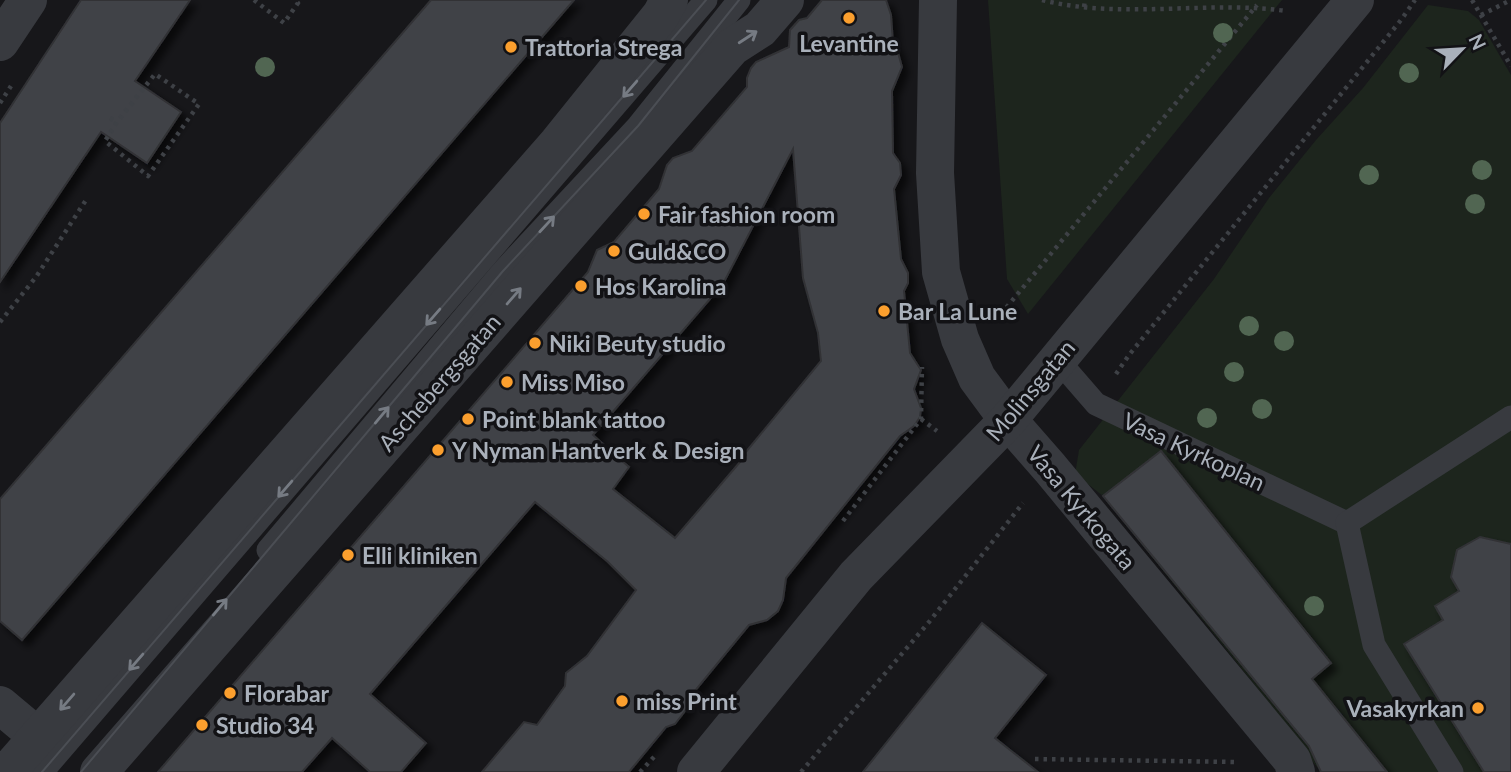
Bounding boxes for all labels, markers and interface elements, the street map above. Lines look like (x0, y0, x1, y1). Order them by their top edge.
marker: Levantine (841, 10, 857, 26)
north arrow (1427, 14, 1497, 84)
one-way arrow (738, 29, 758, 43)
place label: Levantine (799, 29, 899, 57)
text: N (1464, 30, 1491, 53)
place label: Trattoria Strega (525, 33, 682, 61)
marker: Trattoria Strega (503, 39, 519, 55)
one-way arrow (622, 80, 638, 98)
place label: Fair fashion room (658, 200, 835, 228)
marker: Fair fashion room (636, 206, 652, 222)
one-way arrow (538, 216, 555, 233)
place label: Guld&CO (628, 237, 726, 265)
marker: Guld&CO (606, 243, 622, 259)
place label: Hos Karolina (595, 272, 726, 300)
marker: Hos Karolina (573, 278, 589, 294)
one-way arrow (506, 288, 523, 305)
place label: Bar La Lune (898, 297, 1017, 325)
marker: Bar La Lune (876, 303, 892, 319)
one-way arrow (425, 307, 441, 325)
street label: Aschebergsgatan (372, 308, 506, 456)
place label: Niki Beuty studio (549, 329, 726, 357)
street label: Molinsgatan (980, 334, 1080, 446)
marker: Niki Beuty studio (527, 335, 543, 351)
place label: Miss Miso (521, 368, 625, 396)
marker: Miss Miso (499, 374, 515, 390)
place label: Point blank tattoo (482, 405, 666, 433)
one-way arrow (374, 406, 390, 424)
street label: Vasa Kyrkoplan (1119, 406, 1269, 496)
marker: Point blank tattoo (460, 411, 476, 427)
place label: Y Nyman Hantverk & Design (451, 436, 745, 464)
street label: Vasa Kyrkogata (1022, 439, 1142, 575)
marker: Y Nyman Hantverk & Design (430, 442, 446, 458)
one-way arrow (277, 480, 293, 498)
place label: Elli kliniken (362, 541, 478, 569)
marker: Elli kliniken (340, 547, 356, 563)
one-way arrow (212, 599, 227, 617)
one-way arrow (128, 653, 144, 671)
place label: Florabar (244, 679, 330, 707)
marker: Florabar (222, 685, 238, 701)
place label: miss Print (636, 687, 737, 715)
one-way arrow (59, 693, 75, 711)
marker: miss Print (614, 693, 630, 709)
place label: Vasakyrkan (1345, 694, 1464, 722)
marker: Vasakyrkan (1470, 700, 1486, 716)
place label: Studio 34 (216, 711, 314, 739)
marker: Studio 34 (194, 717, 210, 733)

